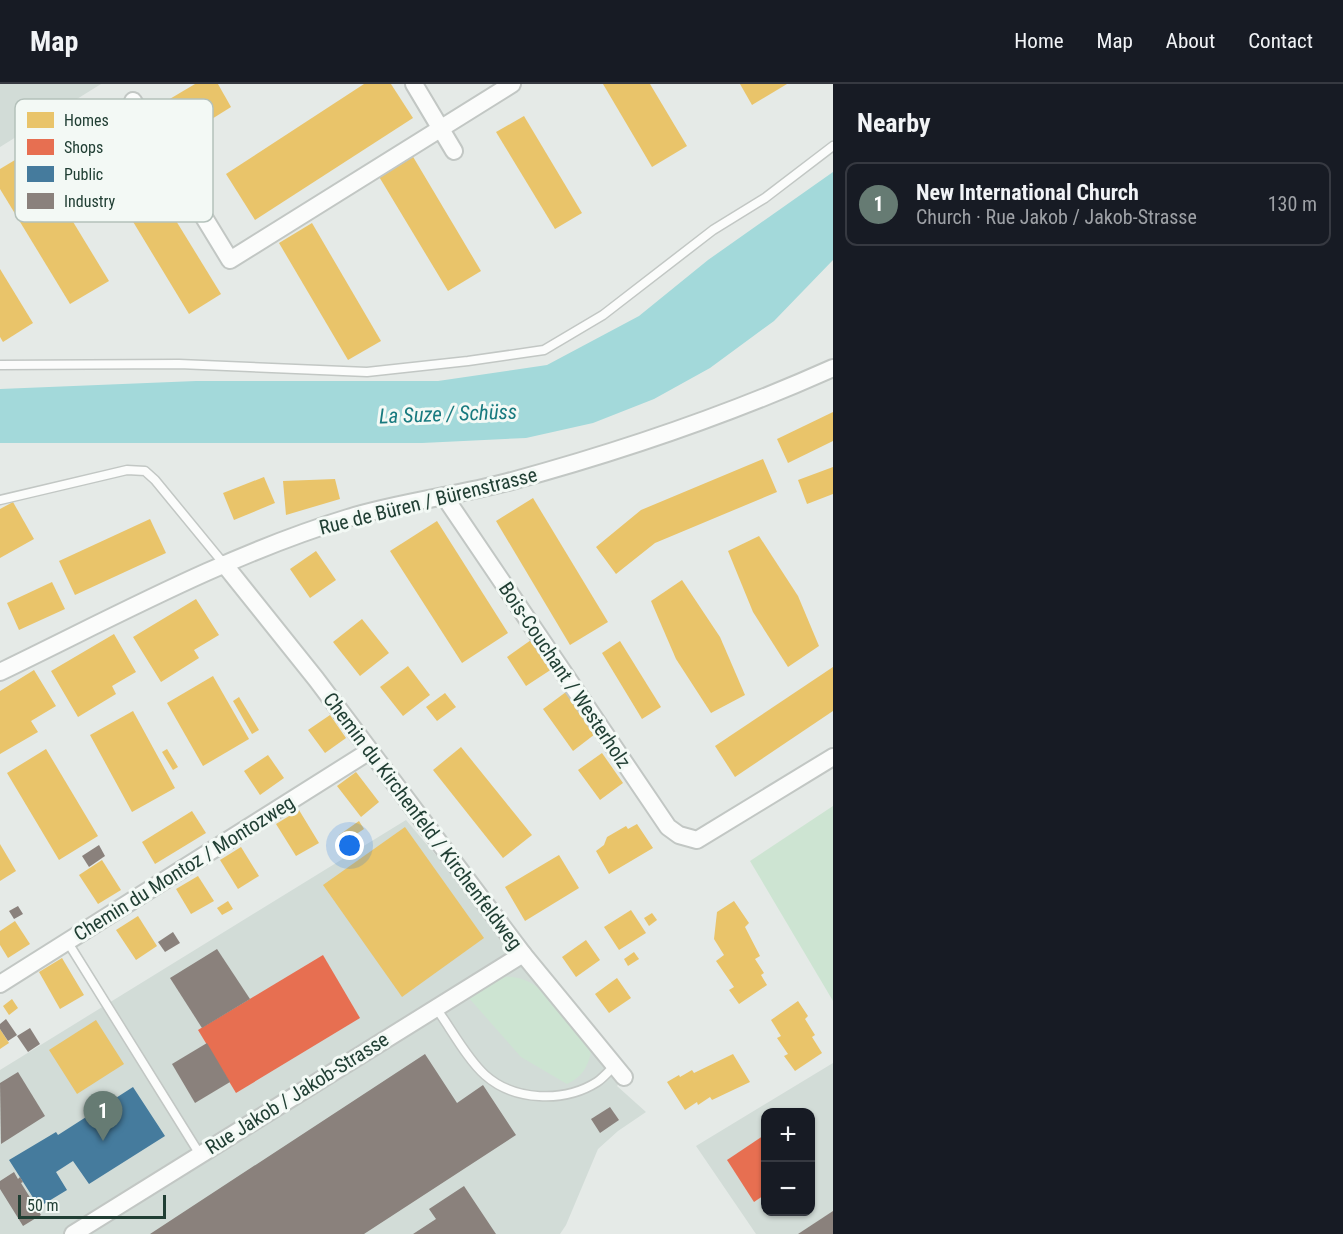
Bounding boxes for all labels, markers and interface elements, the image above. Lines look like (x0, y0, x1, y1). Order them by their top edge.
text: Map (30, 25, 78, 58)
text: Home (1014, 29, 1064, 53)
text: Map (1097, 29, 1133, 53)
text: About (1166, 29, 1215, 53)
text: Contact (1248, 29, 1313, 53)
legend (15, 99, 213, 222)
text: Nearby (857, 108, 931, 138)
text: Homes (64, 111, 109, 130)
text: Shops (64, 138, 103, 157)
text: Public (64, 165, 103, 184)
text: New International Church (916, 180, 1139, 205)
text: Industry (64, 192, 115, 211)
text: 1 (873, 192, 884, 216)
text: 130 m (1268, 192, 1317, 216)
text: Church · Rue Jakob / Jakob-Strasse (916, 205, 1197, 229)
water label: La Suze / Schüss (378, 400, 518, 428)
street label: Rue de Büren / Bürenstrasse (317, 462, 539, 540)
street label: Bois-Couchant / Westerholz (494, 577, 636, 773)
street label: Chemin du Kirchenfeld / Kirchenfeldweg (318, 688, 528, 954)
street label: Chemin du Montoz / Montozweg (69, 790, 299, 946)
your location (335, 831, 364, 860)
street label: Rue Jakob / Jakob-Strasse (201, 1027, 393, 1159)
pin: 1 (84, 1092, 122, 1141)
map controls (761, 1108, 815, 1216)
button: + (761, 1108, 815, 1162)
button: − (761, 1162, 815, 1216)
scale bar (18, 1192, 166, 1220)
text: 50 m (27, 1196, 59, 1215)

